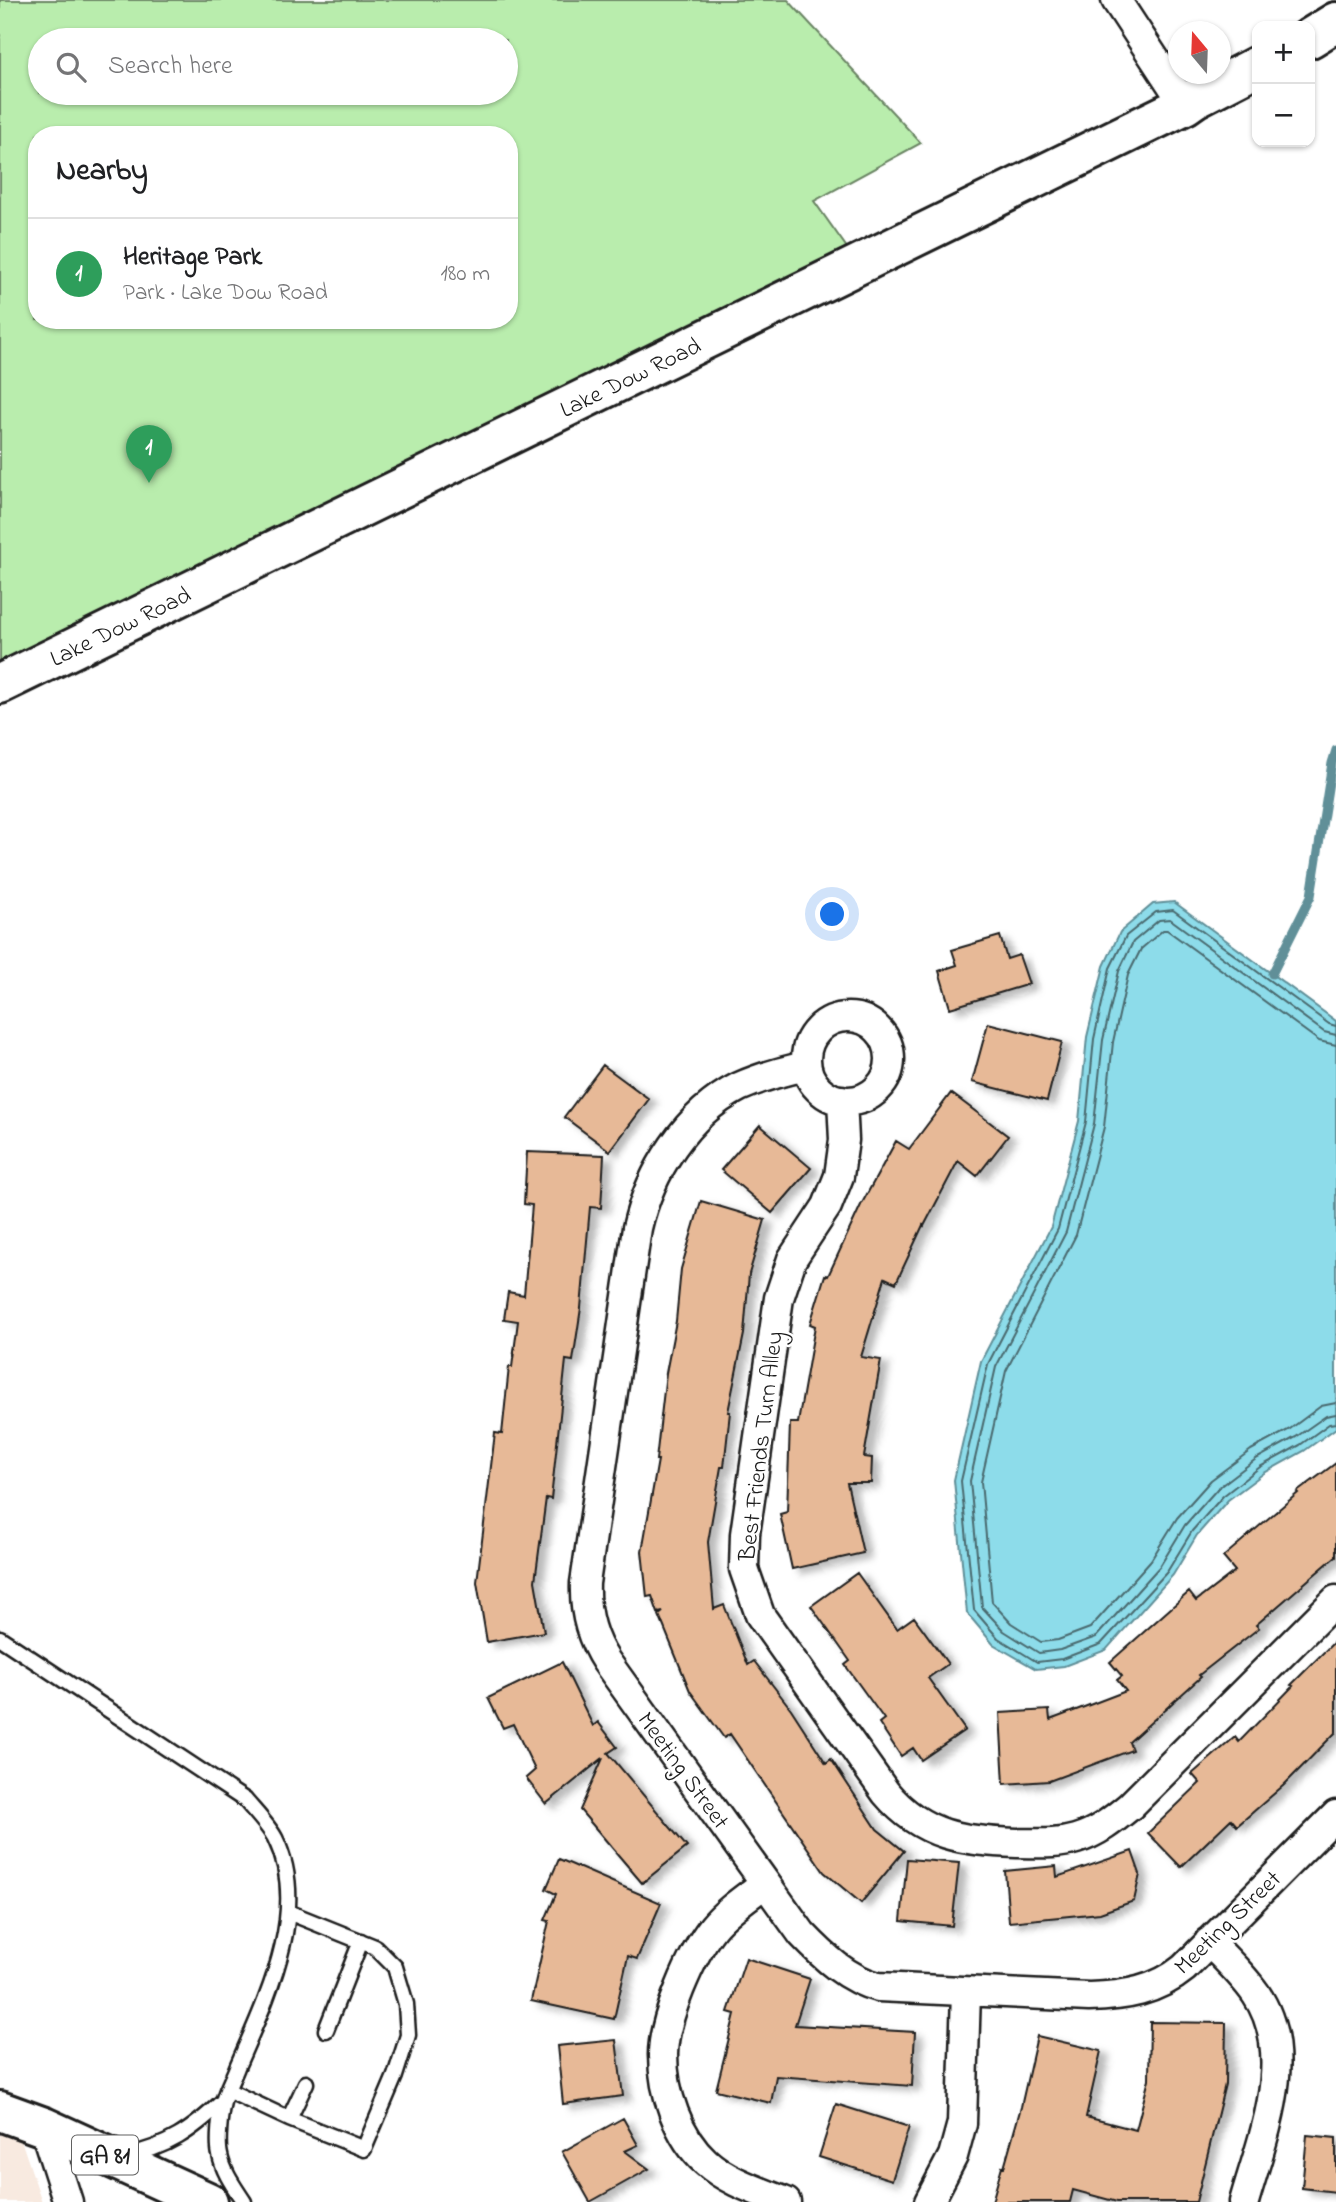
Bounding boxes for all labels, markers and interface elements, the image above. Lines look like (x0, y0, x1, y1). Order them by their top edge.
north arrow (1168, 21, 1231, 84)
map controls (1252, 21, 1315, 147)
button: + (1252, 21, 1315, 84)
search box (28, 28, 518, 105)
icon: search (52, 48, 90, 86)
text: Search here (108, 48, 233, 86)
button: − (1252, 84, 1315, 147)
text: Nearby (56, 150, 148, 194)
text: Heritage Park (123, 239, 262, 277)
text: 1 (75, 258, 83, 291)
text: 180 m (441, 258, 490, 291)
text: Park · Lake Dow Road (123, 277, 328, 310)
street label: Lake Dow Road (555, 330, 708, 429)
pin: 1 (126, 425, 172, 483)
street label: Lake Dow Road (45, 579, 198, 678)
your location (815, 897, 849, 931)
street label: Best Friends Turn Alley (731, 1330, 795, 1564)
street label: Meeting Street (627, 1706, 737, 1837)
street label: Meeting Street (1167, 1863, 1290, 1984)
road number: GA 81 (72, 2136, 138, 2174)

